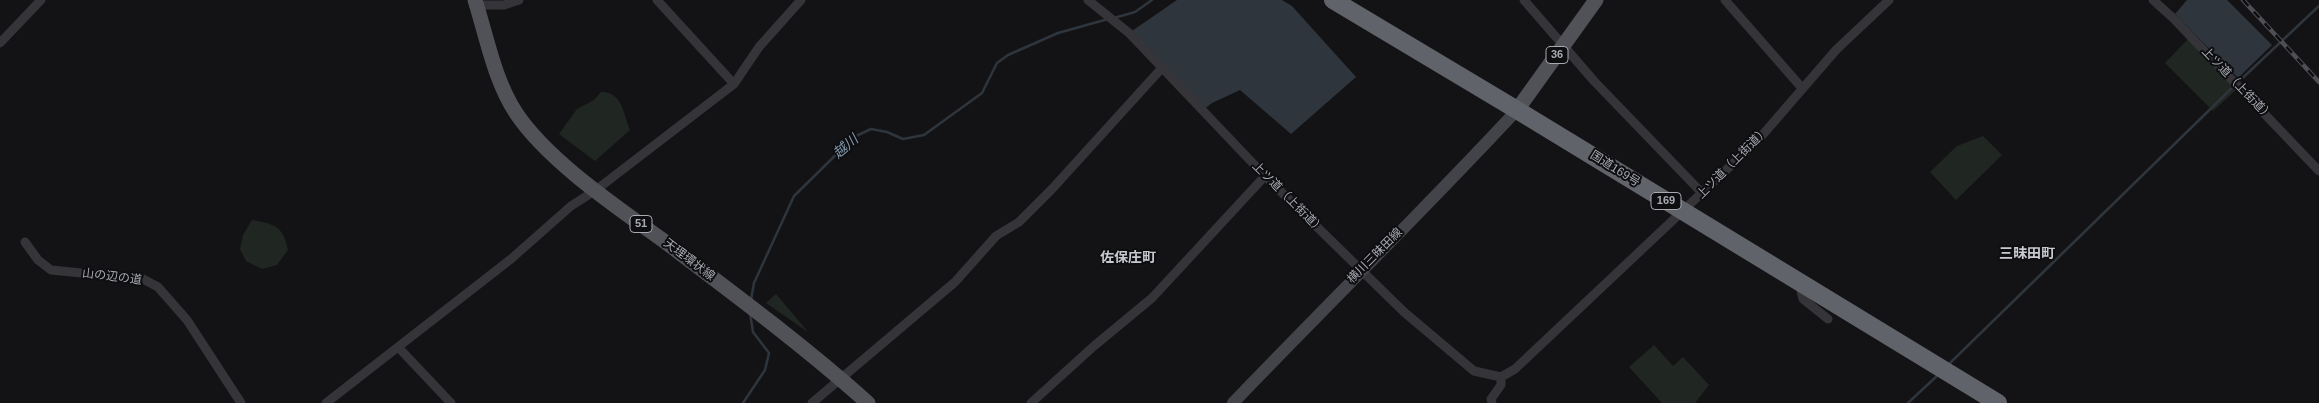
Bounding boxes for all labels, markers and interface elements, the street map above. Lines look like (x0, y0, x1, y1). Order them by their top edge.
street label: 上ツ道（上街道） (2198, 44, 2276, 124)
road number: 36 (1546, 46, 1568, 64)
street label: 上ツ道（上街道） (1694, 124, 1772, 202)
water label: 越川 (830, 131, 862, 163)
street label: 国道169号 (1587, 148, 1643, 190)
street label: 上ツ道（上街道） (1249, 159, 1327, 237)
road number: 169 (1651, 192, 1681, 210)
road number: 51 (630, 215, 652, 232)
street label: 横川三昧田線 (1344, 225, 1406, 287)
street label: 天理環状線 (661, 236, 717, 284)
district label: 三昧田町 (1999, 246, 2055, 262)
district label: 佐保庄町 (1100, 250, 1156, 266)
street label: 山の辺の道 (81, 266, 143, 288)

